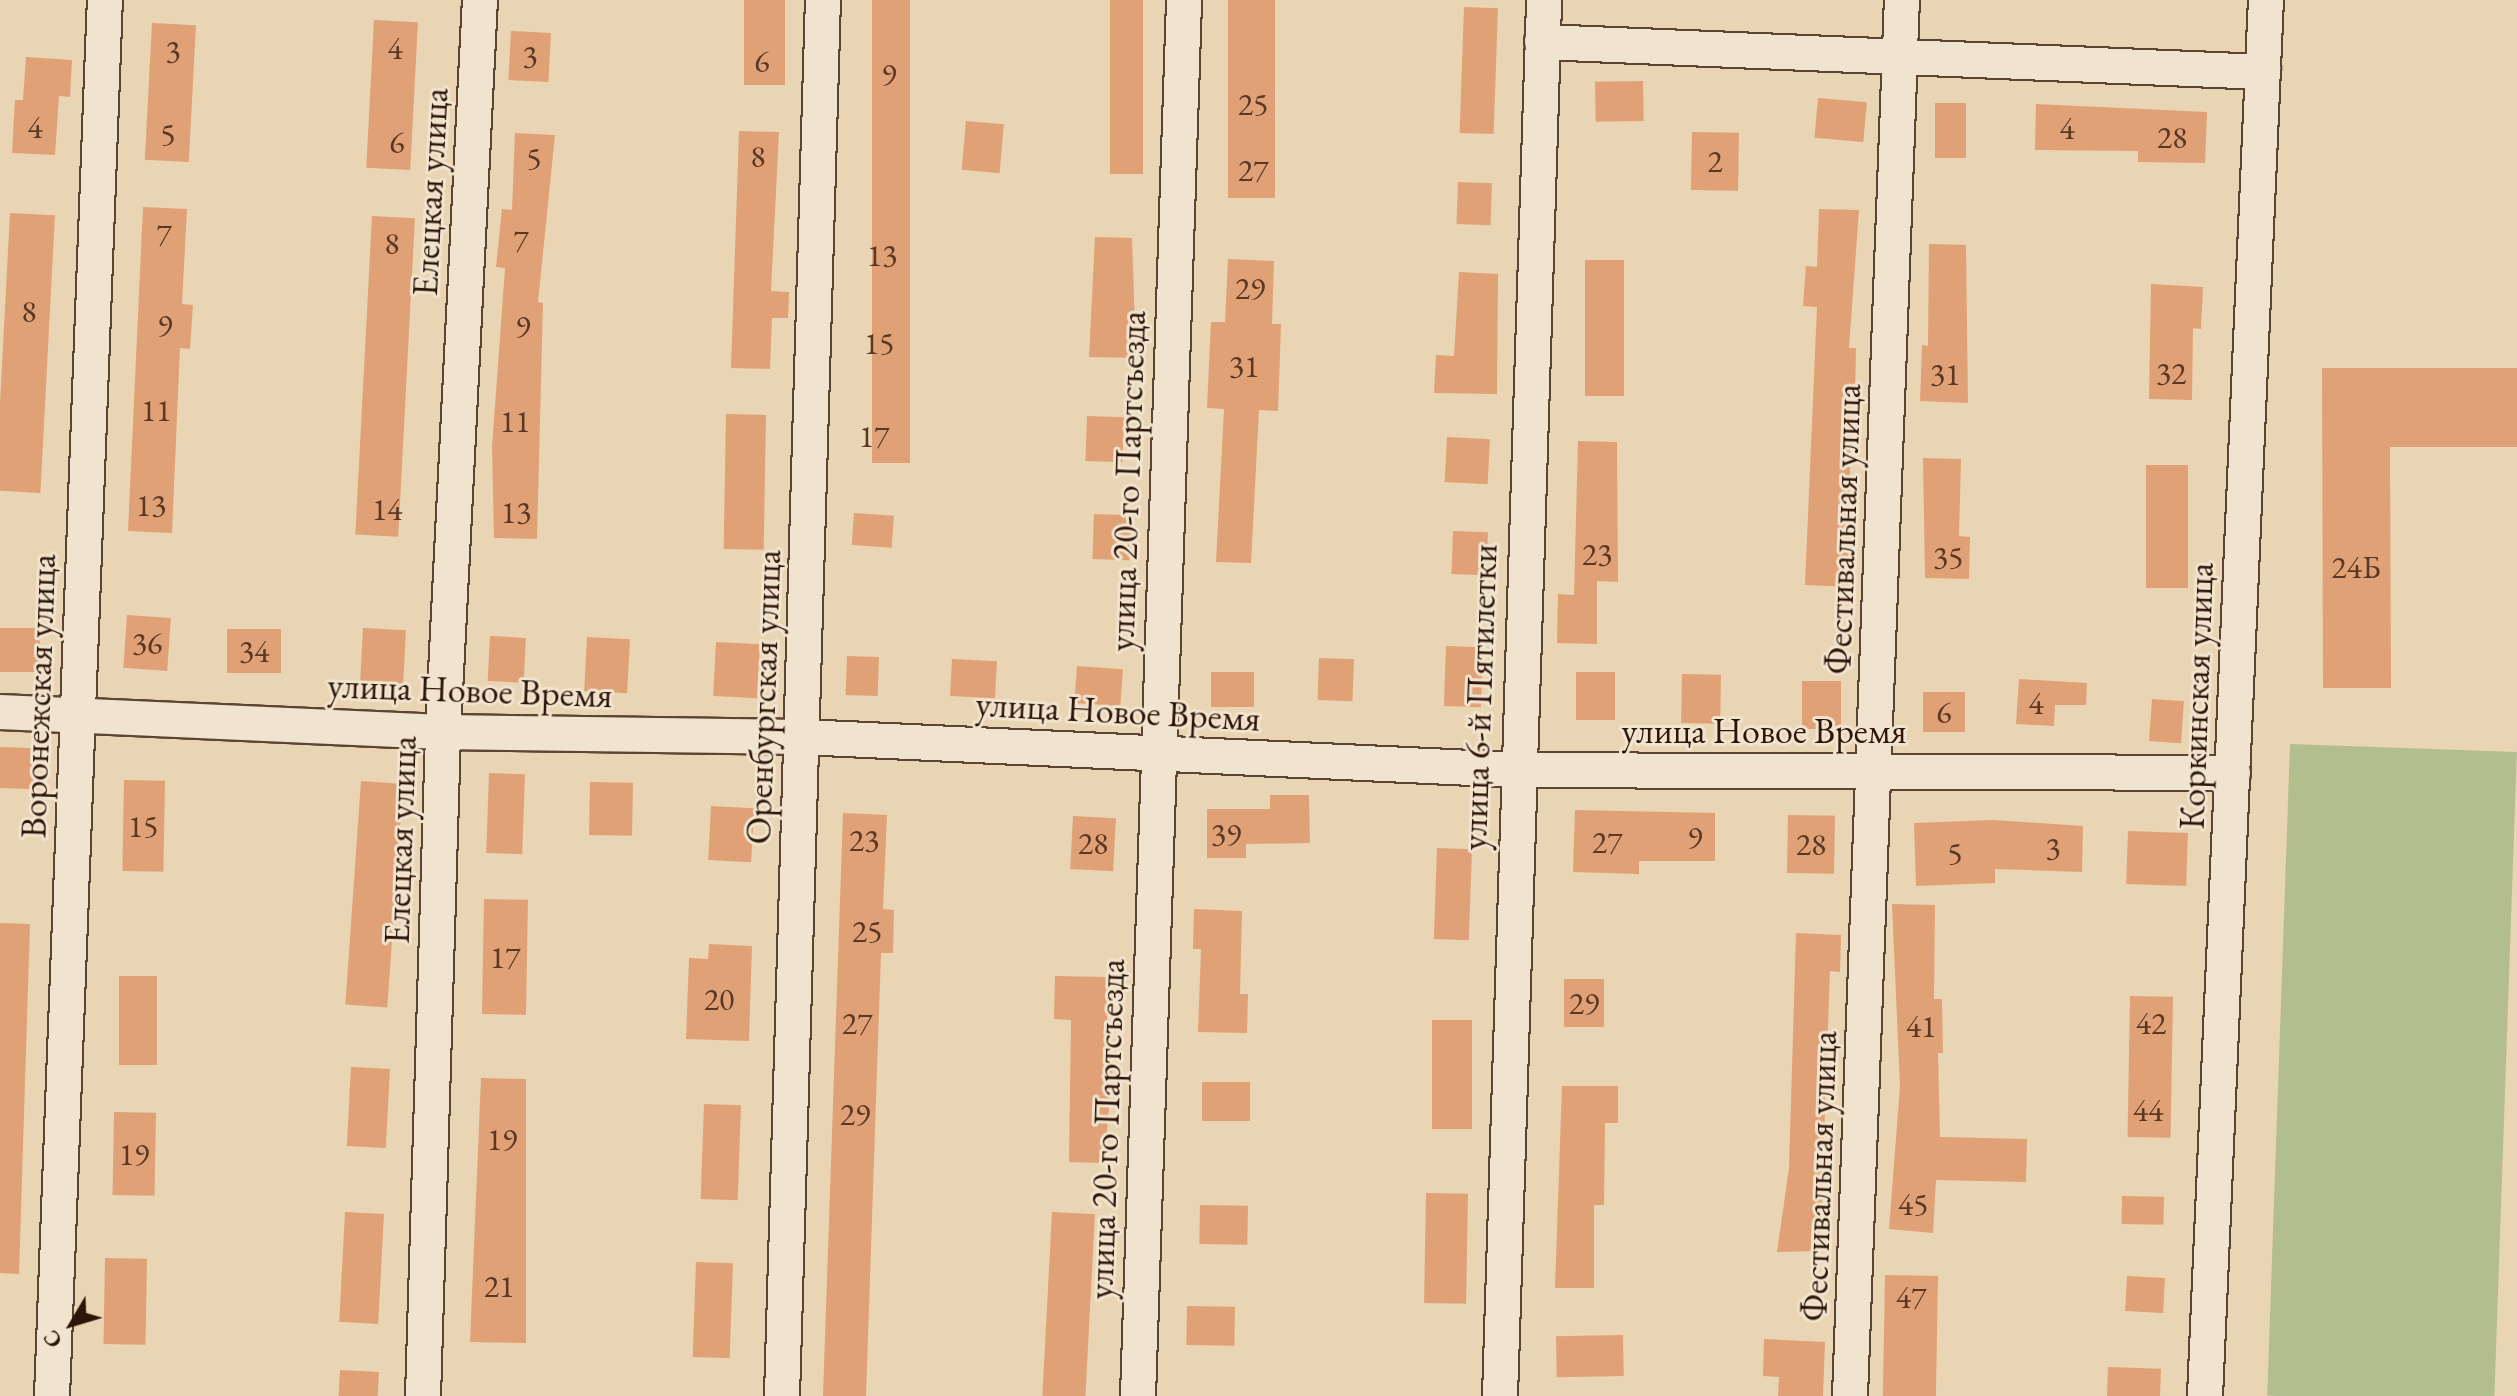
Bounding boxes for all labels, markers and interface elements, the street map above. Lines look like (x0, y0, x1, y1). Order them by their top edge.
house number: 4 (387, 29, 403, 67)
house number: 3 (165, 32, 181, 70)
house number: 3 (522, 37, 538, 75)
house number: 6 (754, 42, 770, 80)
house number: 9 (881, 55, 897, 93)
house number: 25 (1238, 85, 1268, 123)
street label: Елецкая улица (403, 87, 457, 297)
house number: 4 (27, 108, 43, 146)
house number: 4 (2059, 109, 2075, 147)
house number: 5 (160, 115, 176, 153)
house number: 28 (2157, 118, 2187, 156)
house number: 6 (389, 123, 405, 161)
house number: 8 (750, 137, 766, 175)
house number: 5 (526, 139, 542, 177)
house number: 2 (1707, 142, 1723, 180)
house number: 27 (1238, 151, 1268, 189)
house number: 7 (156, 215, 172, 253)
house number: 7 (513, 221, 529, 259)
house number: 8 (384, 224, 400, 262)
house number: 13 (867, 236, 897, 274)
house number: 29 (1235, 269, 1265, 307)
house number: 8 (21, 292, 37, 330)
house number: 9 (157, 306, 173, 344)
house number: 9 (515, 307, 531, 345)
street label: улица 20-го Партсъезда (1099, 310, 1155, 652)
house number: 15 (864, 324, 894, 362)
house number: 31 (1229, 347, 1259, 385)
house number: 32 (2156, 354, 2186, 392)
house number: 31 (1930, 355, 1960, 393)
street label: Фестивальная улица (1816, 383, 1870, 675)
house number: 11 (141, 391, 171, 429)
house number: 11 (500, 402, 530, 440)
house number: 17 (859, 417, 889, 455)
house number: 13 (136, 486, 166, 524)
house number: 14 (372, 490, 402, 528)
house number: 13 (501, 493, 531, 531)
house number: 23 (1582, 535, 1612, 573)
house number: 35 (1933, 538, 1963, 576)
street label: улица 6-й Пятилетки (1452, 543, 1506, 851)
house number: 24Б (2331, 548, 2381, 586)
street label: Оренбургская улица (736, 549, 790, 845)
street label: Воронежская улица (11, 553, 65, 839)
street label: Коркинская улица (2170, 562, 2222, 830)
house number: 36 (132, 624, 162, 662)
house number: 34 (239, 632, 269, 670)
street label: улица Новое Время (327, 663, 613, 717)
street label: улица Новое Время (975, 682, 1261, 740)
house number: 4 (2028, 684, 2044, 722)
house number: 6 (1936, 693, 1952, 731)
street label: улица Новое Время (1621, 709, 1907, 753)
street label: Елецкая улица (375, 735, 425, 945)
house number: 15 (128, 807, 158, 845)
house number: 39 (1211, 815, 1241, 853)
house number: 9 (1687, 818, 1703, 856)
house number: 23 (849, 821, 879, 859)
house number: 27 (1592, 823, 1622, 861)
house number: 28 (1078, 824, 1108, 862)
house number: 28 (1796, 825, 1826, 863)
house number: 3 (2045, 829, 2061, 867)
house number: 5 (1947, 834, 1963, 872)
house number: 25 (852, 912, 882, 950)
house number: 17 (490, 938, 520, 976)
street label: улица 20-го Партсъезда (1078, 958, 1134, 1300)
house number: 20 (704, 980, 734, 1018)
house number: 29 (1569, 984, 1599, 1022)
house number: 27 (842, 1004, 872, 1042)
house number: 42 (2136, 1004, 2166, 1042)
house number: 41 (1906, 1007, 1936, 1045)
street label: Фестивальная улица (1792, 1030, 1846, 1322)
house number: 44 (2133, 1091, 2163, 1129)
house number: 29 (840, 1095, 870, 1133)
house number: 19 (487, 1120, 517, 1158)
house number: 19 (119, 1135, 149, 1173)
house number: 45 (1898, 1185, 1928, 1223)
house number: 21 (484, 1267, 514, 1305)
house number: 47 (1896, 1278, 1926, 1316)
north arrow (32, 1284, 112, 1364)
text: С (36, 1324, 69, 1354)

